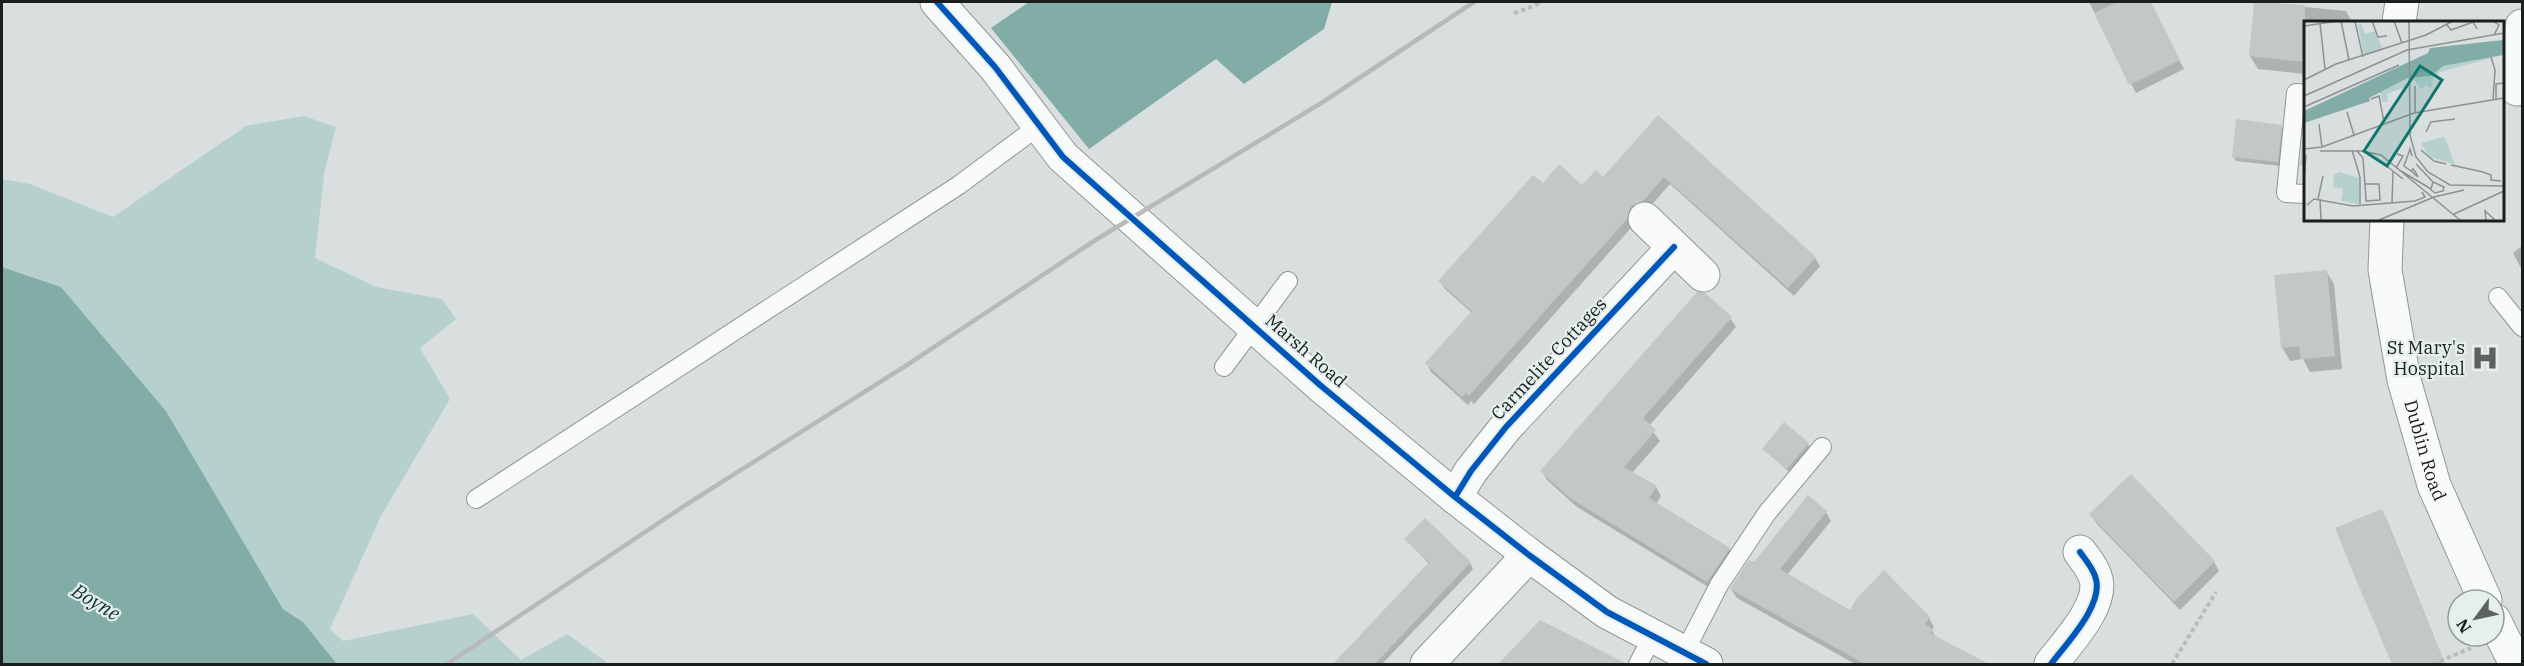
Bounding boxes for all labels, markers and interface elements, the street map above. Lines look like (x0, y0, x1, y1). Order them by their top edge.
inset map (2304, 21, 2503, 220)
street label: Carmelite Cottages (1486, 293, 1611, 425)
street label: Marsh Road (1261, 309, 1352, 392)
place label: St Mary's Hospital (2387, 336, 2465, 380)
hospital icon: St Mary's Hospital (2470, 343, 2500, 373)
street label: Dublin Road (2399, 397, 2452, 504)
water label: Boyne (66, 576, 125, 627)
north arrow (2446, 588, 2506, 648)
text: N (2452, 615, 2475, 637)

